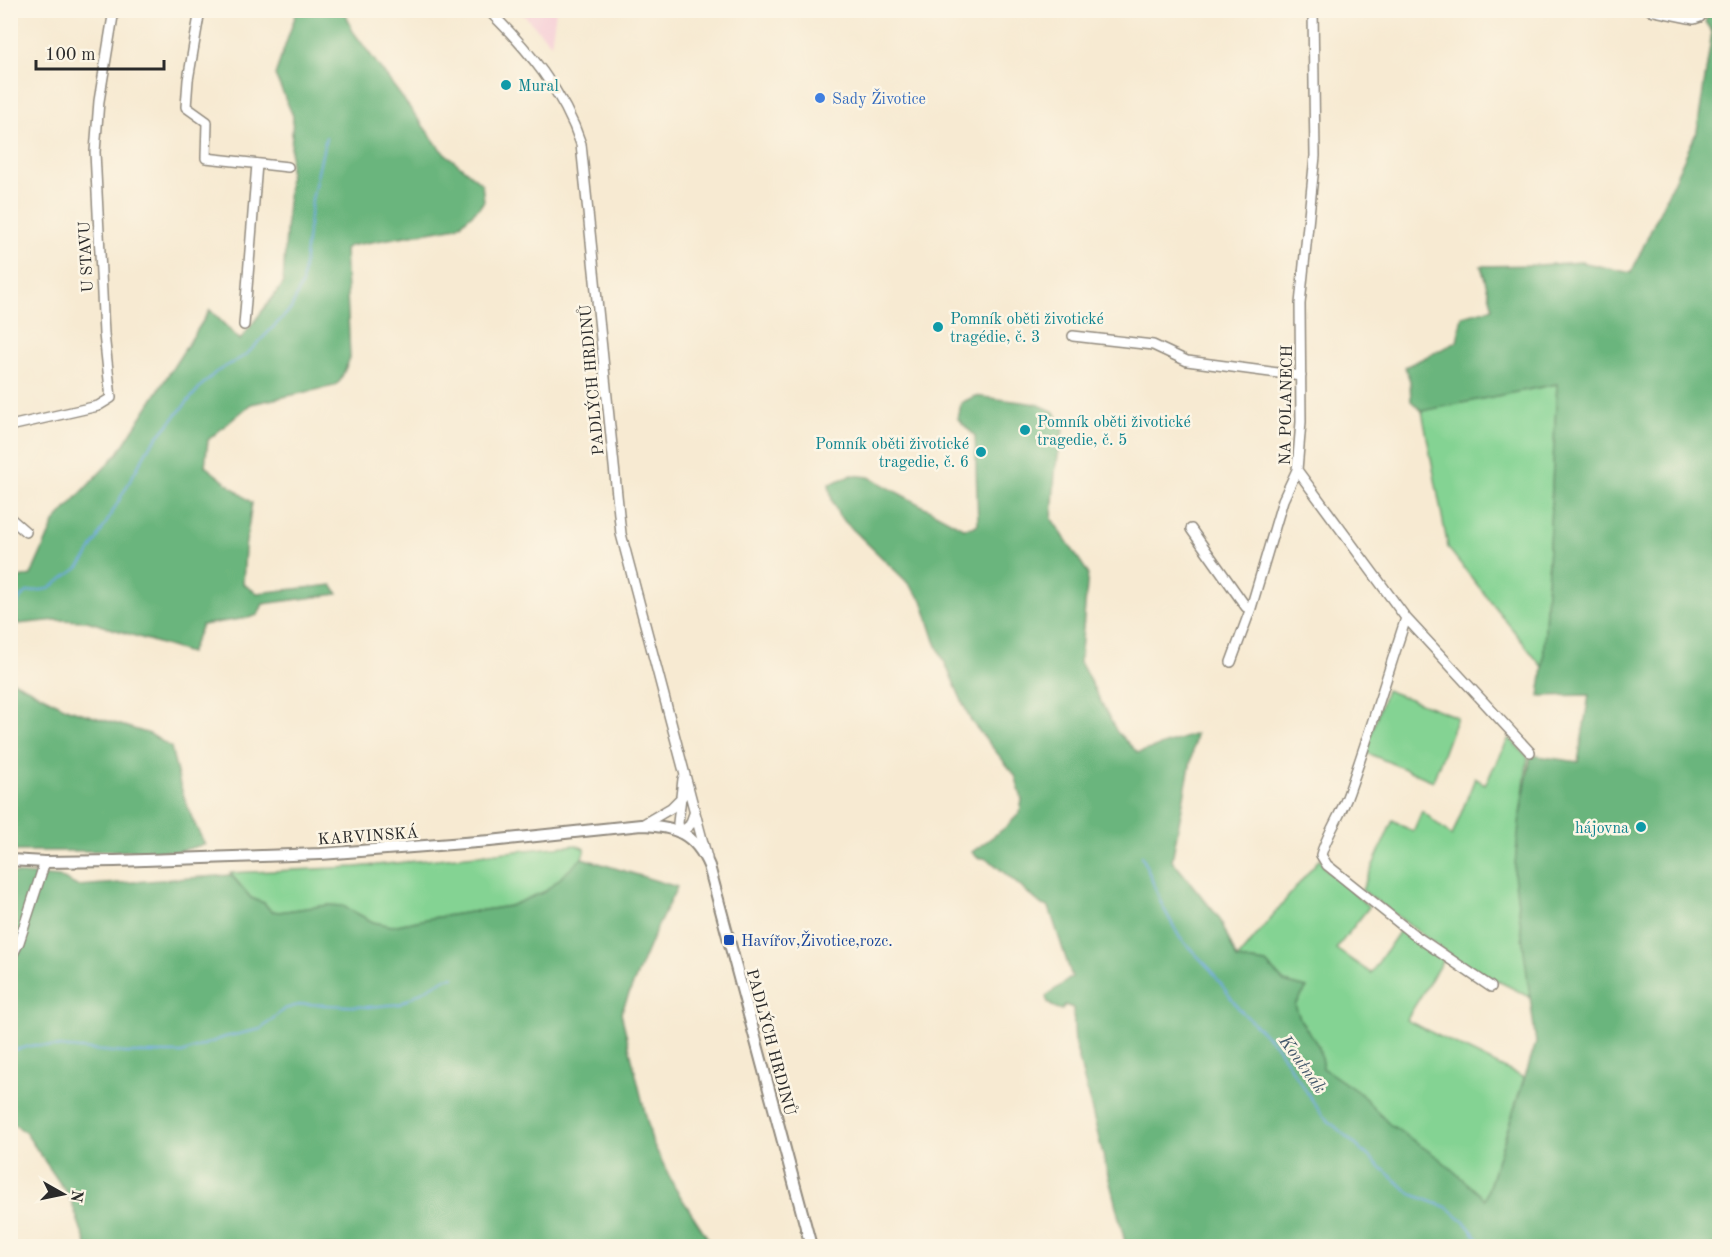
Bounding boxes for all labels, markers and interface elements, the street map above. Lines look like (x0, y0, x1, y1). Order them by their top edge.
scale bar (36, 33, 164, 71)
text: 100 m (45, 46, 96, 64)
marker: Mural (499, 78, 513, 92)
place label: Mural (518, 79, 559, 95)
place label: Sady Životice (832, 88, 926, 108)
marker: Sady Životice (813, 91, 827, 105)
street label: U STAVU (77, 220, 97, 293)
street label: PADLÝCH HRDINŮ (573, 303, 608, 456)
place label: Pomník oběti životické tragédie, č. 3 (950, 312, 1104, 346)
marker: Pomník oběti životické tragédie, č. 3 (931, 320, 945, 334)
street label: NA POLANECH (1278, 345, 1296, 465)
place label: Pomník oběti životické tragedie, č. 5 (1037, 415, 1191, 449)
marker: Pomník oběti životické tragedie, č. 5 (1018, 423, 1032, 437)
place label: Pomník oběti životické tragedie, č. 6 (815, 437, 969, 471)
marker: Pomník oběti životické tragedie, č. 6 (974, 445, 988, 459)
marker: hájovna (1634, 820, 1648, 834)
place label: hájovna (1575, 821, 1629, 837)
street label: KARVINSKÁ (317, 822, 419, 848)
place label: Havířov,Životice,rozc. (741, 930, 893, 950)
marker: Havířov,Životice,rozc. (722, 933, 736, 947)
street label: PADLÝCH HRDINŮ (743, 966, 802, 1118)
water label: Koutnák (1275, 1031, 1329, 1097)
north arrow (33, 1164, 93, 1224)
text: N (67, 1189, 85, 1204)

